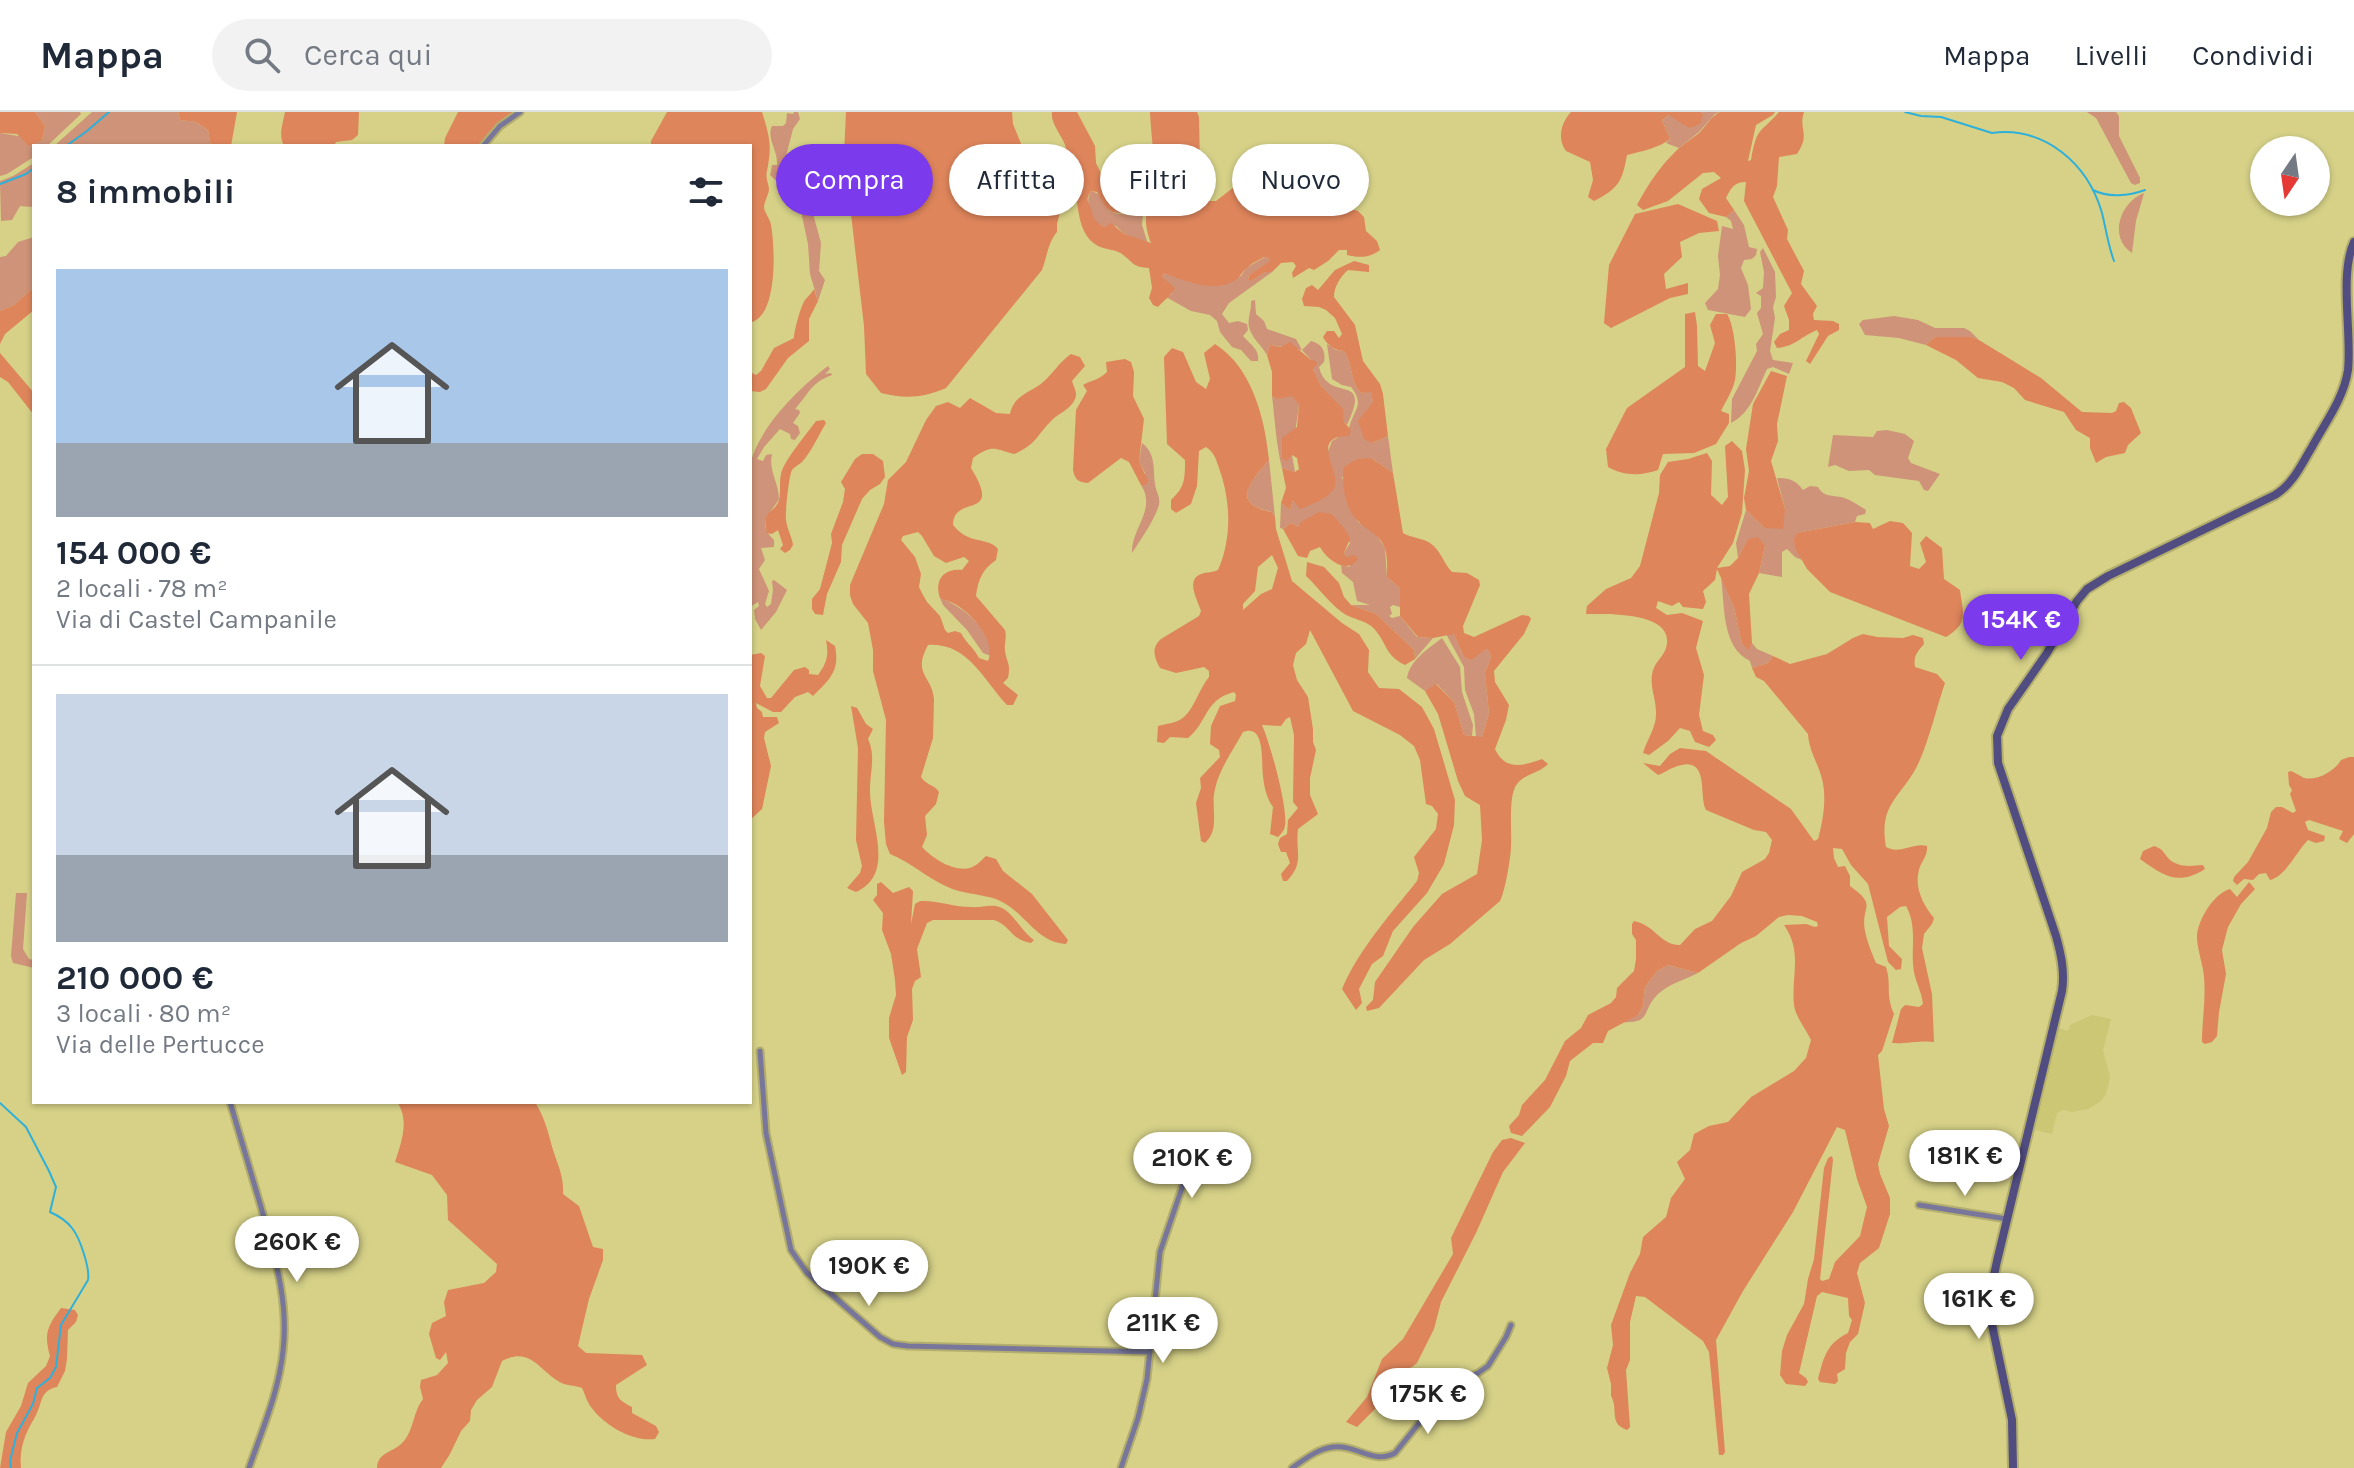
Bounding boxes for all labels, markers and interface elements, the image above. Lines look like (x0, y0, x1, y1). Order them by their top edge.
search box (212, 19, 772, 91)
text: Mappa (40, 33, 164, 78)
icon: search (240, 33, 284, 77)
text: Cerca qui (304, 37, 432, 73)
text: Mappa (1943, 39, 2030, 72)
text: Livelli (2074, 39, 2148, 72)
text: Condividi (2192, 39, 2314, 72)
north arrow (2250, 136, 2330, 216)
map controls (2250, 136, 2330, 216)
chip: Compra (776, 144, 933, 216)
chip: Affitta (949, 144, 1084, 216)
chip: Filtri (1100, 144, 1216, 216)
chip: Nuovo (1232, 144, 1369, 216)
icon: filters (684, 170, 728, 214)
text: 8 immobili (56, 172, 235, 212)
icon: home (320, 321, 464, 465)
text: 154 000 € (56, 533, 211, 573)
text: 2 locali · 78 m² (56, 573, 228, 604)
pin: 154K € (1956, 594, 2086, 662)
text: Via di Castel Campanile (56, 604, 337, 635)
text: 154K € (1981, 604, 2061, 635)
icon: home (320, 746, 464, 890)
text: 210 000 € (56, 958, 213, 998)
text: 3 locali · 80 m² (56, 998, 231, 1029)
text: Via delle Pertucce (56, 1029, 265, 1060)
pin: 181K € (1900, 1130, 2030, 1198)
pin: 210K € (1127, 1132, 1257, 1200)
text: 181K € (1927, 1140, 2003, 1171)
text: 210K € (1151, 1142, 1233, 1173)
pin: 260K € (232, 1216, 362, 1284)
text: 260K € (253, 1226, 341, 1257)
pin: 190K € (804, 1240, 934, 1308)
text: 190K € (828, 1250, 910, 1281)
pin: 161K € (1914, 1273, 2044, 1341)
text: 161K € (1942, 1283, 2016, 1314)
pin: 211K € (1098, 1297, 1228, 1365)
text: 211K € (1126, 1307, 1200, 1338)
pin: 175K € (1363, 1368, 1493, 1436)
text: 175K € (1389, 1378, 1467, 1409)

